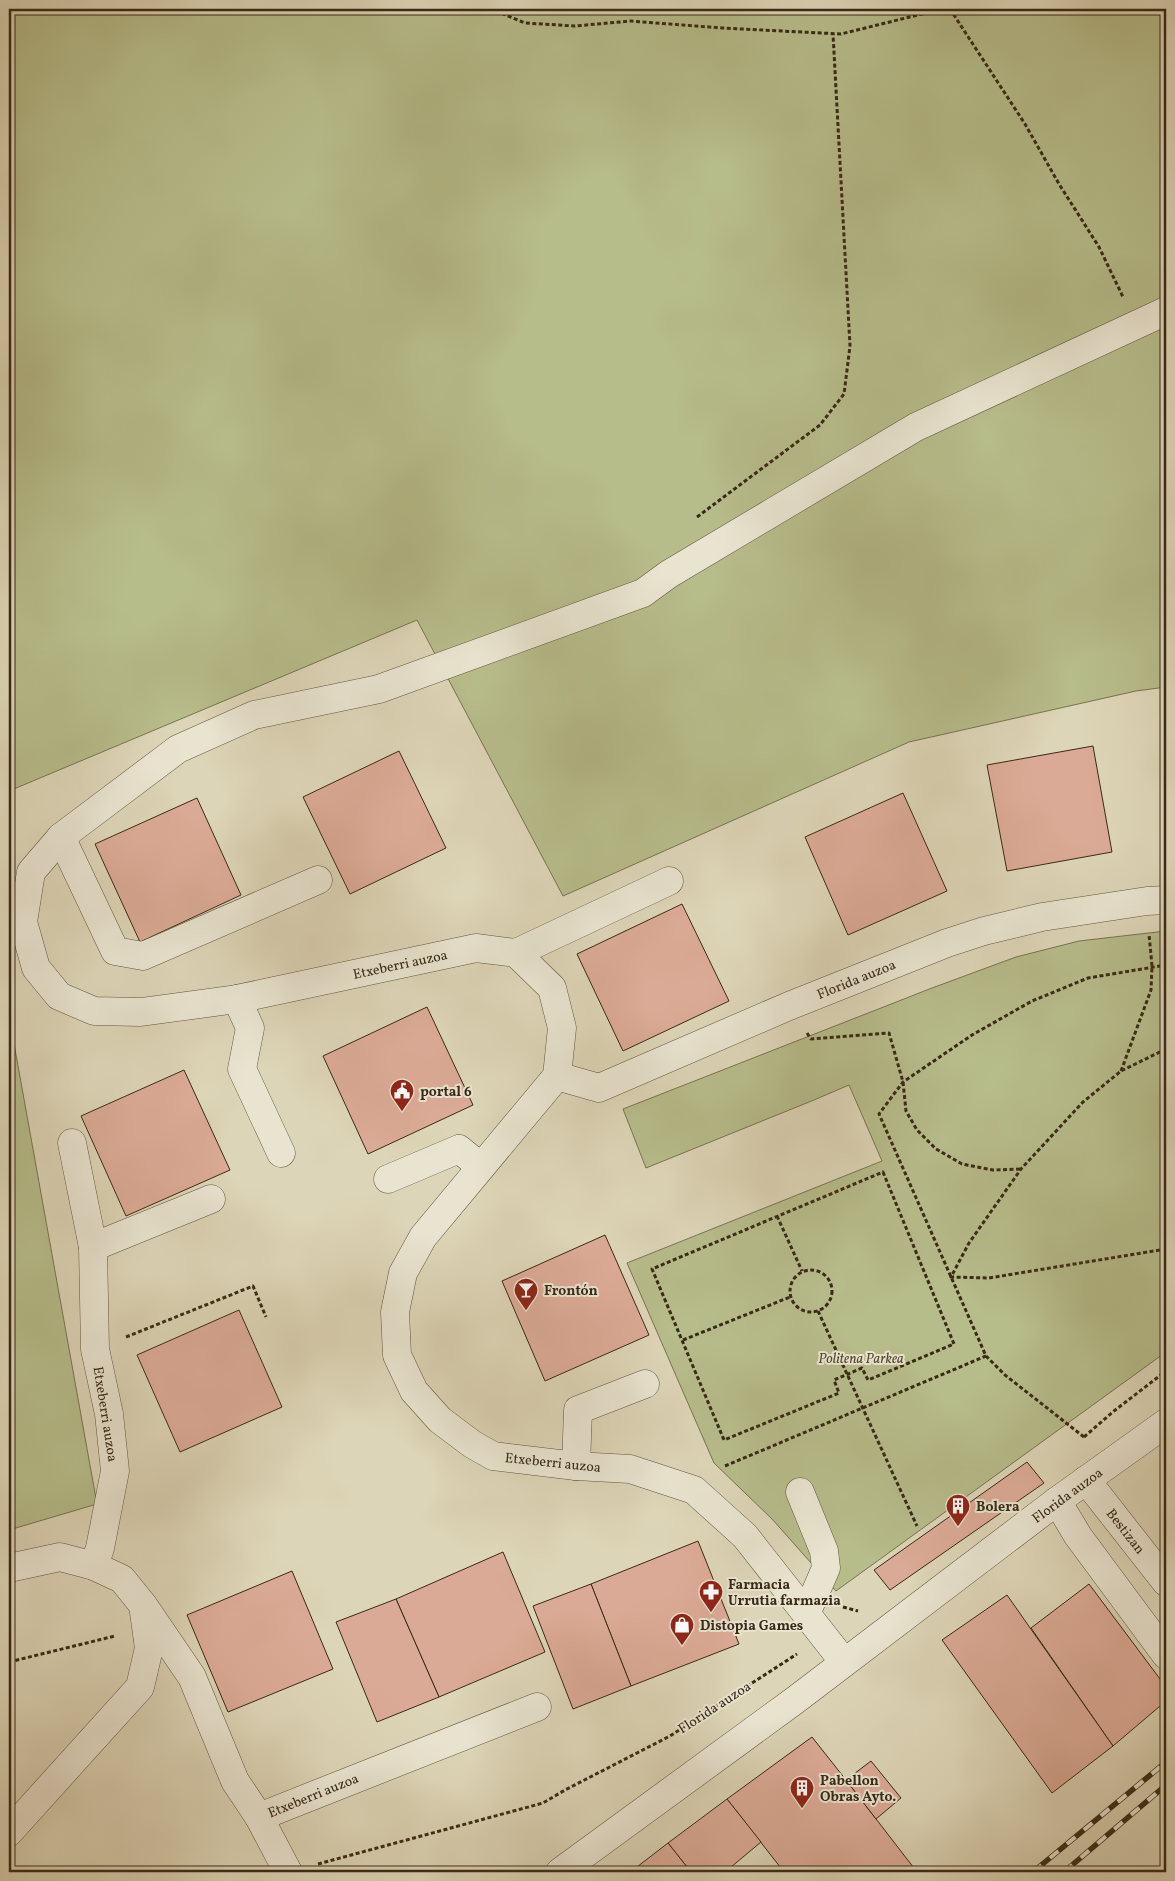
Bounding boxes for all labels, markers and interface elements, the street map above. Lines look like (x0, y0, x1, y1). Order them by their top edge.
street label: Etxeberri auzoa (351, 946, 449, 985)
street label: Florida auzoa (814, 956, 899, 1005)
public building icon: portal 6 (389, 1078, 415, 1112)
place label: portal 6 (420, 1083, 472, 1102)
bar icon: Frontón (513, 1277, 539, 1311)
place label: Frontón (544, 1282, 598, 1301)
park label: Politena Parkea (818, 1350, 904, 1369)
street label: Etxeberri auzoa (88, 1365, 121, 1463)
street label: Etxeberri auzoa (504, 1449, 602, 1478)
street label: Florida auzoa (1029, 1464, 1107, 1528)
building icon: Bolera (945, 1493, 971, 1527)
place label: Bolera (976, 1498, 1020, 1517)
street label: Bestizan (1101, 1505, 1149, 1559)
place label: Farmacia Urrutia farmazia (728, 1576, 841, 1611)
pharmacy icon: Farmacia Urrutia farmazia (698, 1579, 724, 1613)
shop icon: Distopia Games (669, 1612, 695, 1646)
place label: Distopia Games (700, 1617, 803, 1636)
street label: Florida auzoa (675, 1678, 755, 1739)
street label: Etxeberri auzoa (265, 1770, 362, 1823)
place label: Pabellon Obras Ayto. (820, 1772, 896, 1807)
building icon: Pabellon Obras Ayto. (789, 1775, 815, 1809)

